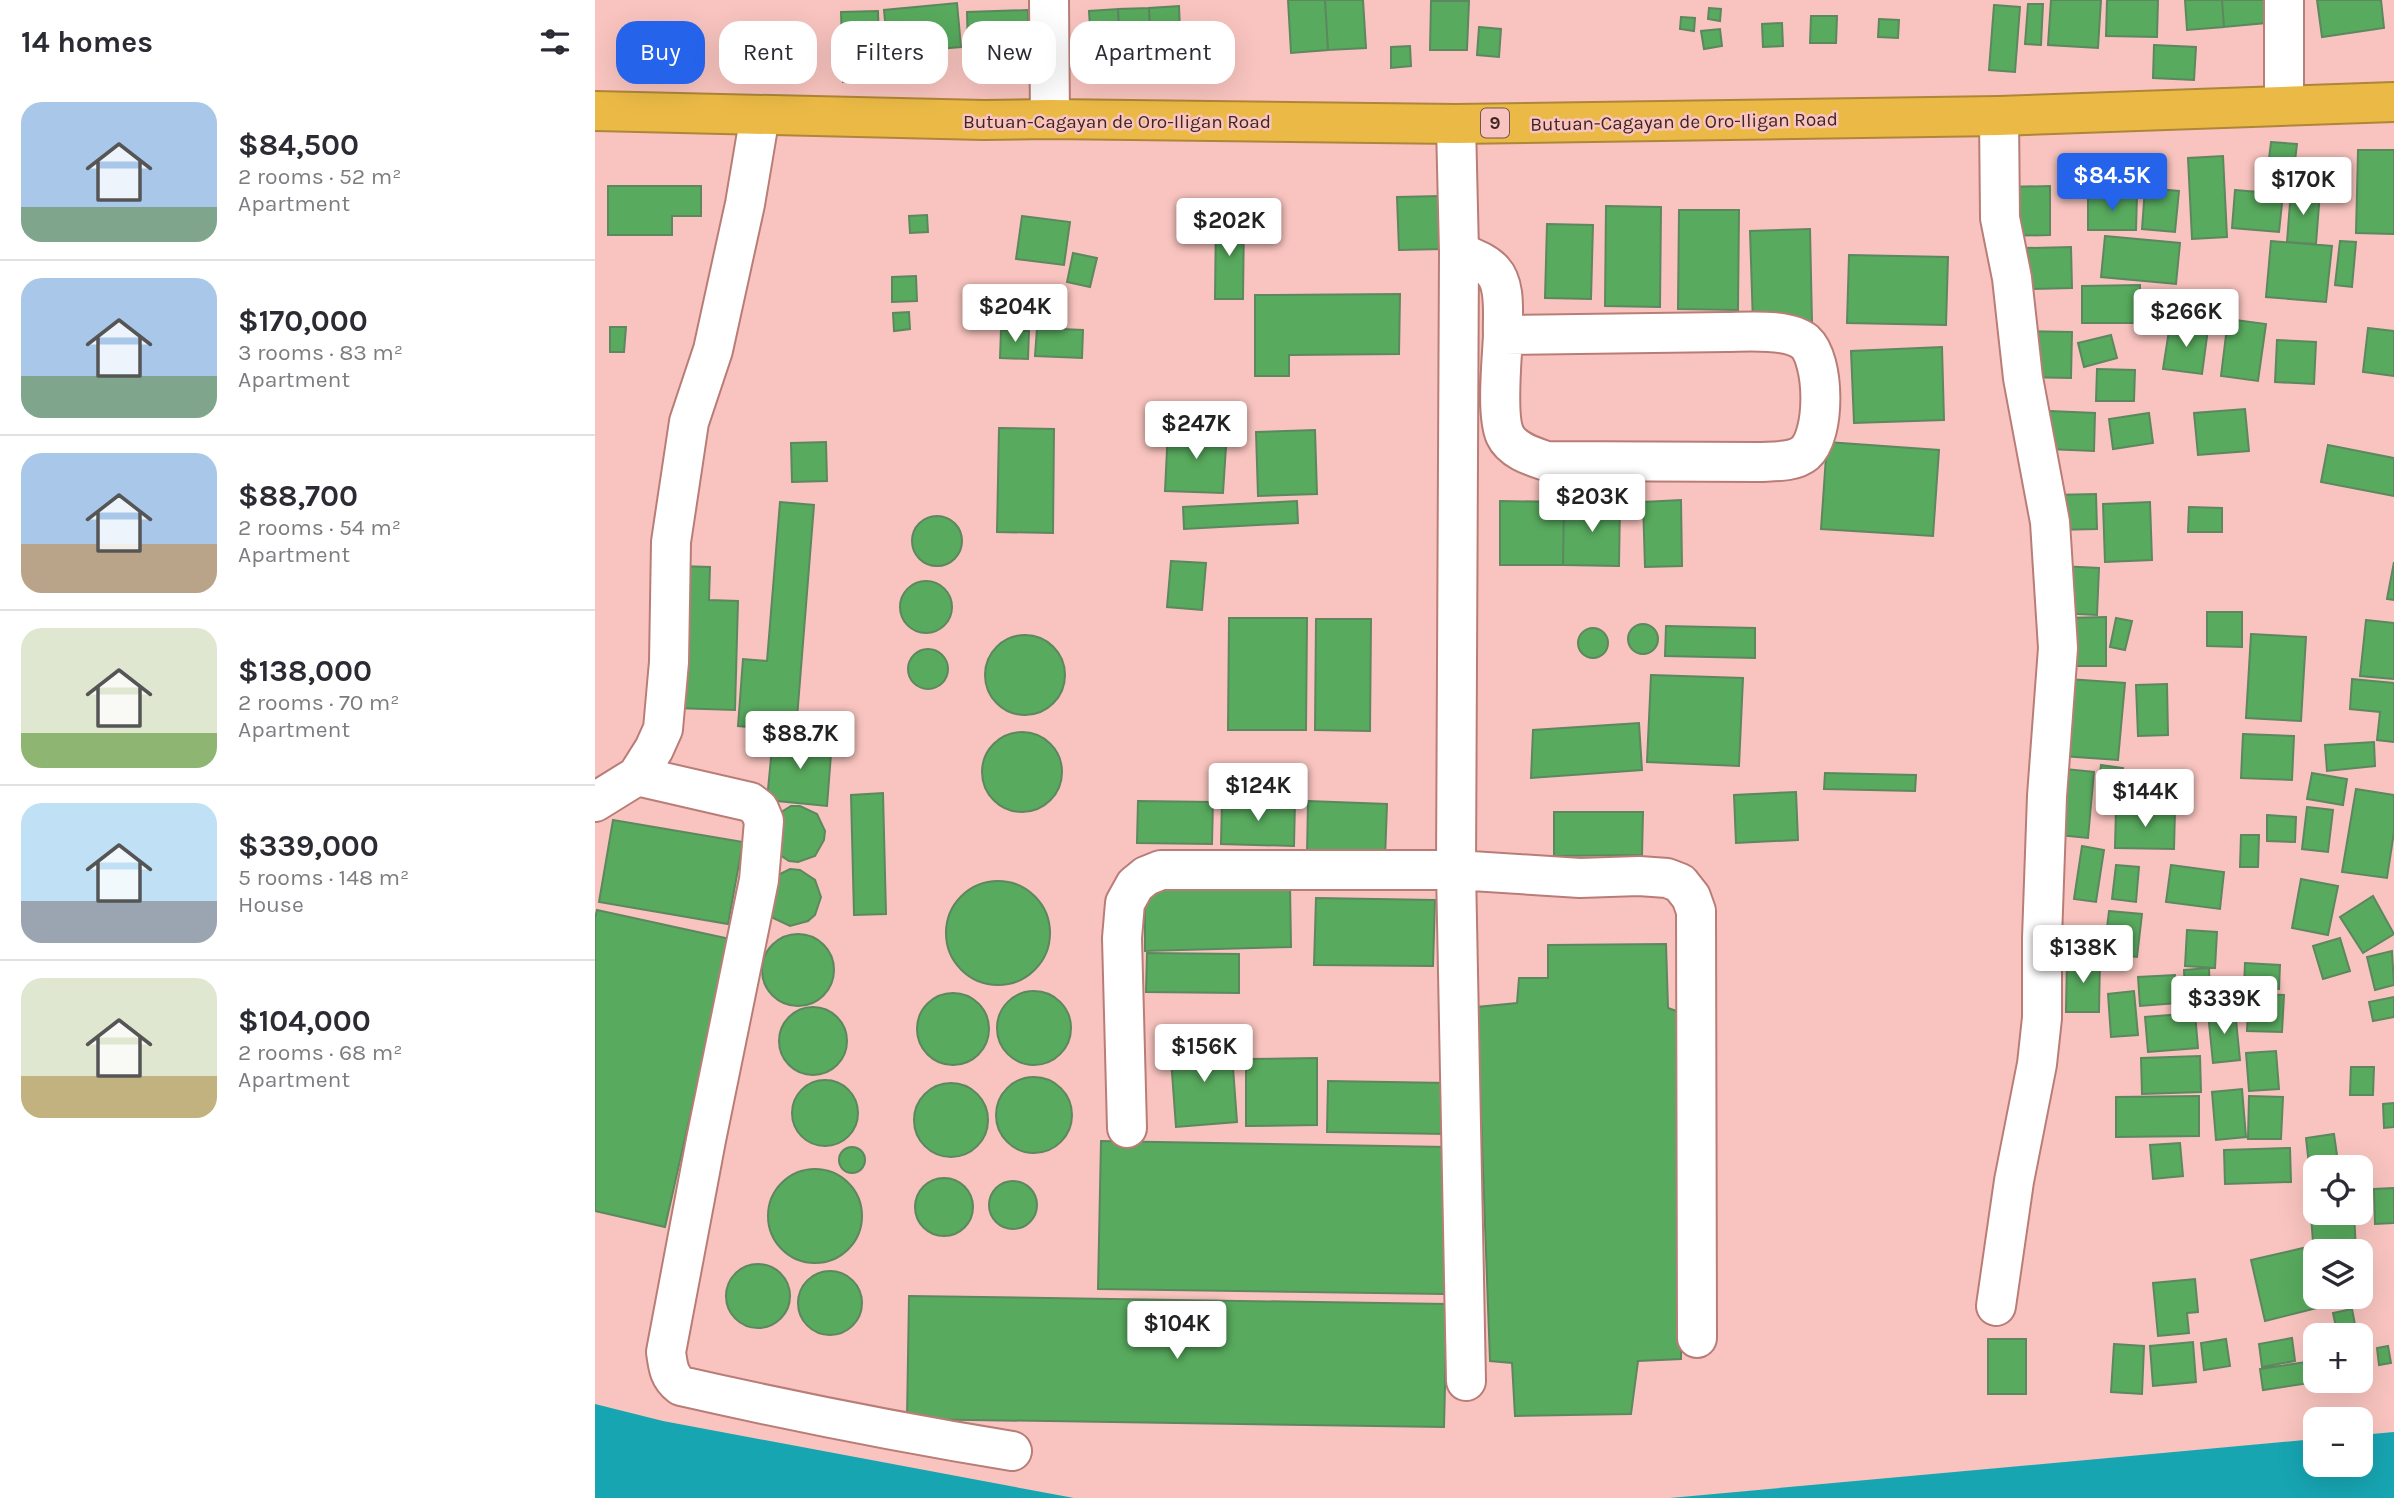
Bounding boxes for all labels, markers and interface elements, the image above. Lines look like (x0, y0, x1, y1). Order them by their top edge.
chip: Buy (616, 21, 705, 84)
chip: Rent (719, 21, 817, 84)
chip: Filters (831, 21, 948, 84)
chip: New (962, 21, 1056, 84)
chip: Apartment (1070, 21, 1235, 84)
icon: filters (536, 23, 574, 61)
text: 14 homes (21, 24, 153, 60)
street label: Butuan-Cagayan de Oro-Iligan Road (1530, 108, 1838, 136)
road number: 9 (1481, 109, 1509, 138)
street label: Butuan-Cagayan de Oro-Iligan Road (963, 111, 1271, 133)
text: $84,500 (238, 127, 359, 163)
icon: home (77, 130, 161, 214)
pin: $84.5K (2055, 154, 2169, 213)
pin: $170K (2254, 158, 2352, 217)
text: $84.5K (2073, 162, 2151, 189)
text: 2 rooms · 52 m² (238, 163, 401, 190)
text: $170K (2270, 166, 2336, 193)
text: Apartment (238, 190, 350, 217)
pin: $202K (1180, 198, 1278, 258)
text: $202K (1192, 207, 1266, 234)
pin: $204K (966, 284, 1064, 344)
pin: $266K (2137, 290, 2235, 349)
text: $204K (978, 293, 1052, 320)
text: $266K (2150, 298, 2222, 325)
text: $170,000 (238, 303, 368, 339)
icon: home (77, 306, 161, 390)
text: 3 rooms · 83 m² (238, 339, 403, 366)
text: Apartment (238, 366, 350, 393)
pin: $247K (1147, 402, 1245, 461)
text: $247K (1161, 410, 1231, 437)
pin: $203K (1543, 475, 1641, 534)
text: $88,700 (238, 478, 358, 514)
icon: home (77, 481, 161, 565)
text: $203K (1555, 483, 1629, 510)
text: 2 rooms · 54 m² (238, 514, 401, 541)
text: Apartment (238, 541, 350, 568)
text: $138,000 (238, 653, 372, 689)
icon: home (77, 656, 161, 740)
text: 2 rooms · 70 m² (238, 689, 400, 716)
pin: $88.7K (743, 712, 857, 771)
text: Apartment (238, 716, 350, 743)
text: $88.7K (761, 720, 839, 747)
pin: $124K (1209, 764, 1307, 823)
pin: $144K (2096, 770, 2194, 829)
text: $124K (1225, 772, 1291, 799)
text: $144K (2112, 778, 2178, 805)
text: $339,000 (238, 828, 379, 864)
icon: home (77, 831, 161, 915)
text: 5 rooms · 148 m² (238, 864, 409, 891)
text: House (238, 891, 304, 918)
pin: $138K (2034, 926, 2132, 985)
text: $138K (2049, 934, 2117, 961)
pin: $339K (2175, 976, 2273, 1036)
text: $339K (2187, 985, 2261, 1012)
text: $104,000 (238, 1003, 371, 1039)
icon: home (77, 1006, 161, 1090)
pin: $156K (1155, 1024, 1253, 1084)
text: $156K (1171, 1033, 1237, 1060)
text: 2 rooms · 68 m² (238, 1039, 402, 1066)
text: Apartment (238, 1066, 350, 1093)
map controls (2303, 1155, 2373, 1477)
button: locate (2303, 1155, 2373, 1225)
button: layers (2303, 1239, 2373, 1309)
pin: $104K (1128, 1302, 1226, 1361)
text: $104K (1143, 1310, 1211, 1337)
button: + (2303, 1323, 2373, 1393)
button: − (2303, 1407, 2373, 1477)

